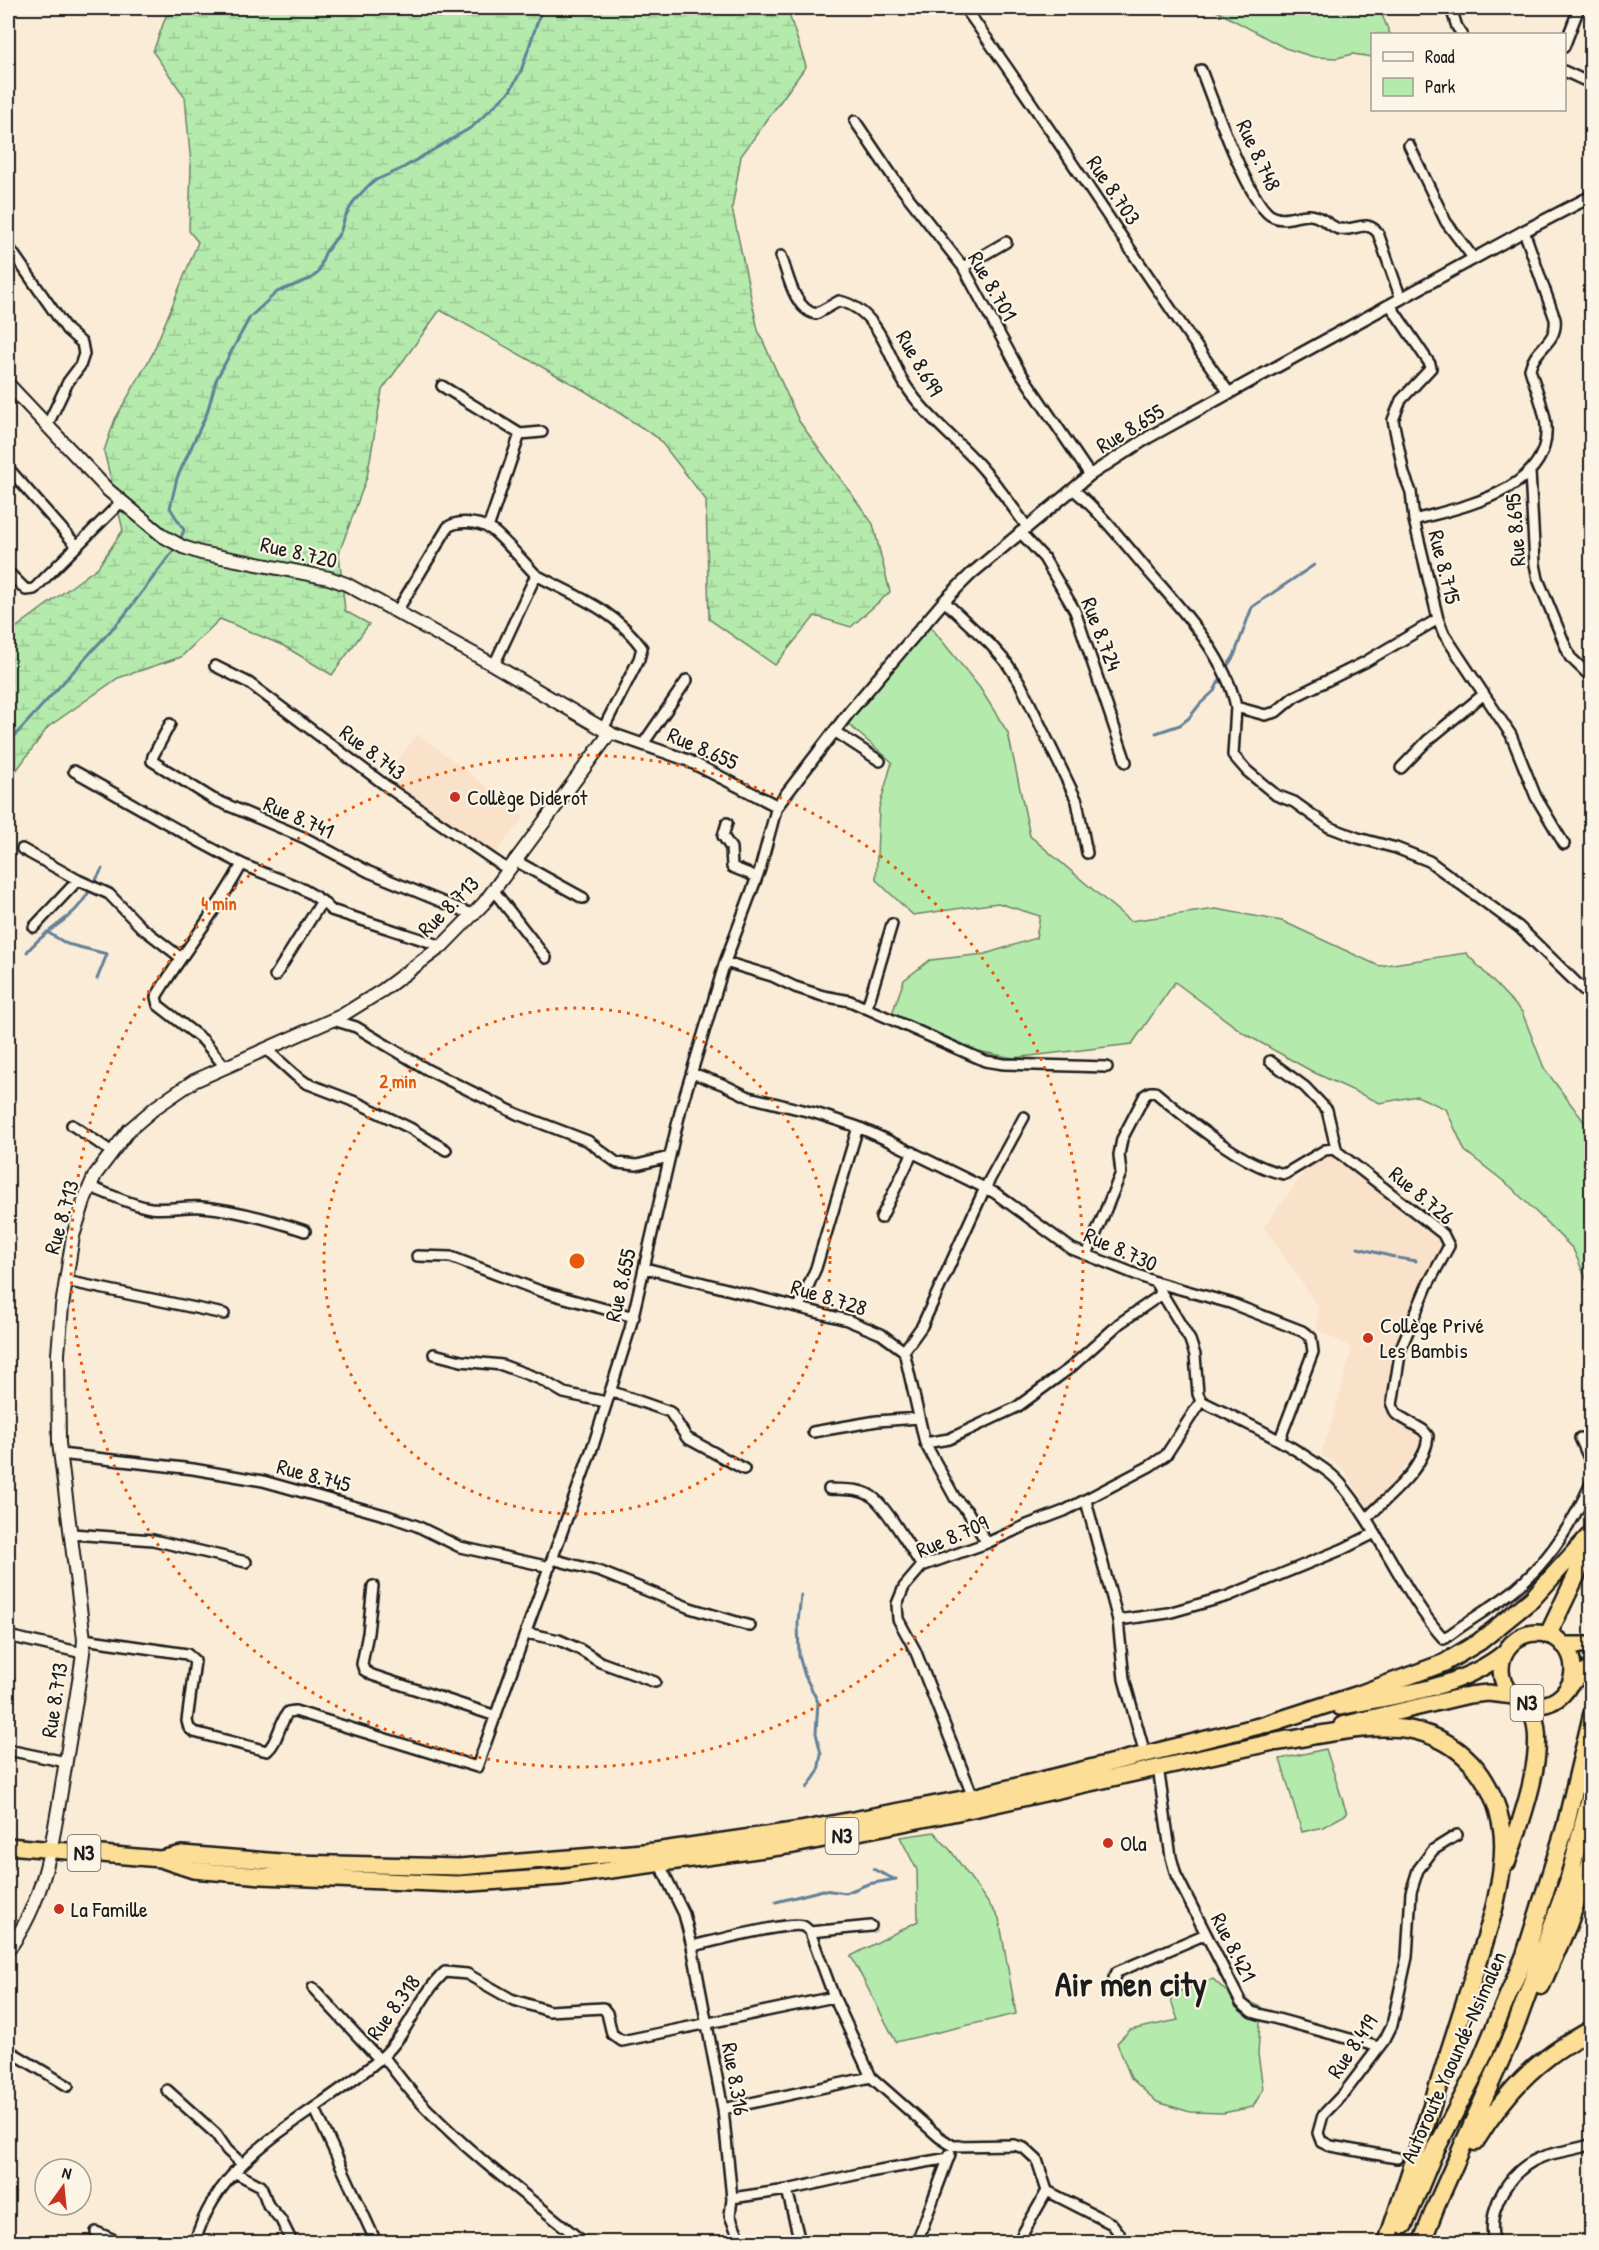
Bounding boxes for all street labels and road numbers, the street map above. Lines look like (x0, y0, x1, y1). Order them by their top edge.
street label: Rue 8.748 (1229, 114, 1289, 196)
street label: Rue 8.703 (1080, 150, 1148, 231)
street label: Rue 8.701 (961, 246, 1025, 326)
street label: Rue 8.699 (889, 324, 951, 402)
street label: Rue 8.655 (1090, 396, 1170, 460)
street label: Rue 8.695 (1497, 493, 1533, 567)
street label: Rue 8.715 (1421, 527, 1469, 607)
street label: Rue 8.720 (258, 529, 340, 575)
street label: Rue 8.724 (1074, 593, 1130, 675)
street label: Rue 8.743 (334, 717, 412, 787)
street label: Rue 8.655 (663, 719, 743, 777)
street label: Rue 8.741 (259, 788, 339, 846)
street label: Rue 8.713 (411, 869, 485, 943)
street label: Rue 8.726 (1383, 1159, 1461, 1231)
street label: Rue 8.713 (36, 1176, 86, 1257)
street label: Rue 8.730 (1080, 1220, 1163, 1279)
street label: Rue 8.655 (597, 1245, 643, 1325)
street label: Rue 8.728 (788, 1271, 870, 1323)
street label: Rue 8.745 (274, 1451, 354, 1499)
street label: Rue 8.709 (911, 1507, 993, 1565)
street label: Rue 8.713 (33, 1660, 75, 1740)
road number: N3 (1510, 1685, 1544, 1721)
road number: N3 (826, 1818, 858, 1854)
road number: N3 (68, 1835, 100, 1871)
street label: Rue 8.421 (1204, 1908, 1264, 1987)
street label: Autoroute Yaoundé-Nsimalen (1393, 1946, 1513, 2168)
street label: Rue 8.318 (359, 1968, 427, 2046)
street label: Rue 8.419 (1320, 2008, 1384, 2084)
street label: Rue 8.316 (715, 2040, 757, 2118)

